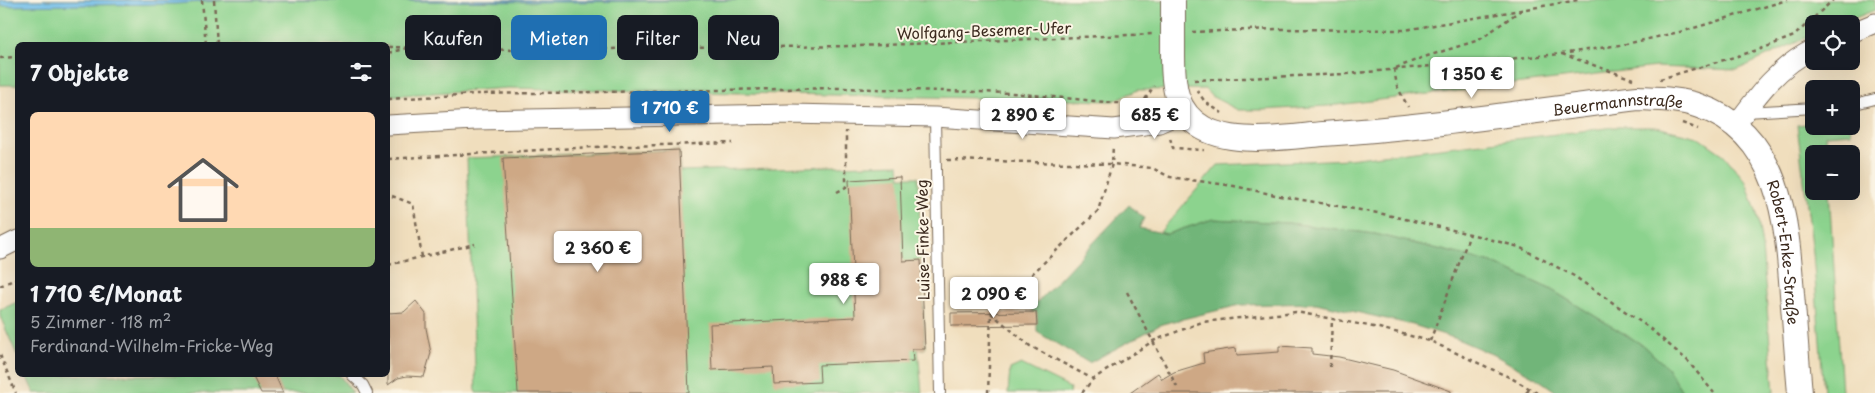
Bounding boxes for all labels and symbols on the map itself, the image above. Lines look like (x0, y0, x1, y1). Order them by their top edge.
street label: Wolfgang-Besemer-Ufer (896, 15, 1072, 45)
pin: 1 350 € (1426, 56, 1518, 99)
street label: Beuermannstraße (1551, 86, 1685, 120)
pin: 1 710 € (624, 90, 716, 133)
pin: 2 890 € (977, 98, 1069, 140)
pin: 685 € (1120, 98, 1190, 140)
street label: Robert-Enke-Straße (1762, 176, 1806, 326)
street label: Luise-Finke-Weg (909, 179, 935, 301)
pin: 2 360 € (552, 230, 644, 273)
pin: 988 € (809, 262, 879, 305)
pin: 2 090 € (948, 276, 1040, 319)

